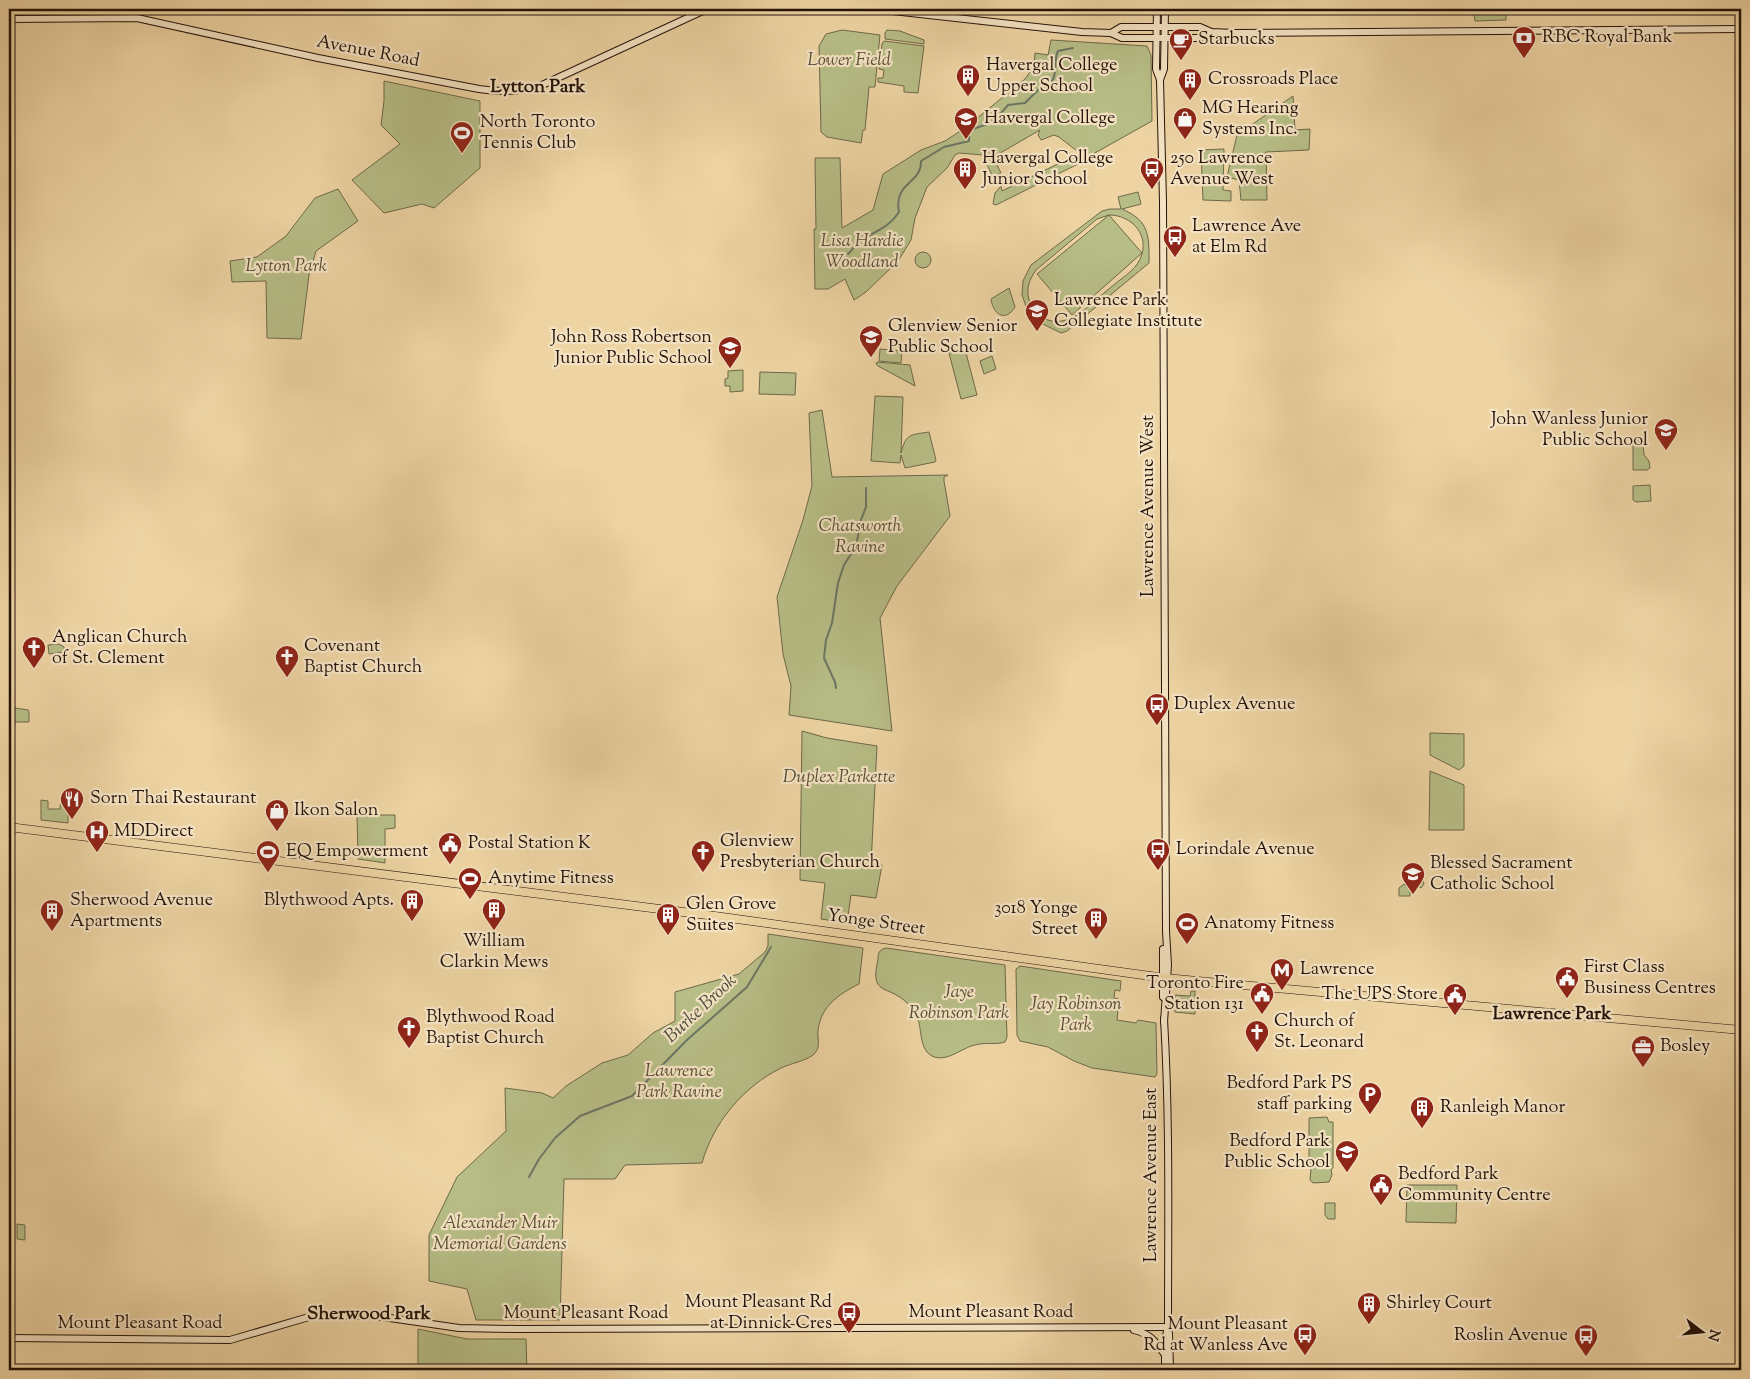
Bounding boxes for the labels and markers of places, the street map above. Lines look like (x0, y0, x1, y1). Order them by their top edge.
bank icon: RBC Royal Bank (1511, 25, 1537, 59)
place label: RBC Royal Bank (1542, 25, 1673, 51)
cafe icon: Starbucks (1168, 27, 1194, 61)
place label: Starbucks (1198, 27, 1275, 53)
place label: Havergal College Upper School (986, 53, 1117, 100)
building icon: Havergal College Upper School (955, 63, 981, 97)
building icon: Crossroads Place (1177, 67, 1203, 101)
place label: Crossroads Place (1208, 67, 1338, 93)
place label: MG Hearing Systems Inc. (1202, 96, 1299, 143)
school or university icon: Havergal College (953, 106, 979, 140)
place label: Havergal College (984, 106, 1115, 132)
shop icon: MG Hearing Systems Inc. (1172, 106, 1198, 140)
place label: North Toronto Tennis Club (480, 110, 595, 157)
sports icon: North Toronto Tennis Club (449, 120, 475, 154)
place label: Havergal College Junior School (981, 146, 1113, 193)
place label: 250 Lawrence Avenue West (1170, 146, 1274, 193)
building icon: Havergal College Junior School (952, 156, 978, 190)
bus stop icon: 250 Lawrence Avenue West (1139, 156, 1165, 190)
place label: Lawrence Ave at Elm Rd (1192, 214, 1301, 261)
bus stop icon: Lawrence Ave at Elm Rd (1162, 224, 1188, 258)
place label: Lawrence Park Collegiate Institute (1054, 288, 1202, 335)
school or university icon: Lawrence Park Collegiate Institute (1024, 298, 1050, 332)
place label: Glenview Senior Public School (888, 314, 1018, 361)
school or university icon: Glenview Senior Public School (858, 324, 884, 358)
place label: John Ross Robertson Junior Public School (550, 325, 712, 372)
school or university icon: John Ross Robertson Junior Public School (717, 335, 743, 369)
place label: John Wanless Junior Public School (1490, 407, 1648, 454)
school or university icon: John Wanless Junior Public School (1653, 417, 1679, 451)
place label: Anglican Church of St. Clement (52, 625, 188, 672)
place label: Covenant Baptist Church (304, 634, 423, 681)
church icon: Anglican Church of St. Clement (21, 635, 47, 669)
church icon: Covenant Baptist Church (274, 644, 300, 678)
bus stop icon: Duplex Avenue (1144, 692, 1170, 726)
place label: Duplex Avenue (1174, 692, 1295, 718)
restaurant icon: Sorn Thai Restaurant (59, 786, 85, 820)
place label: Sorn Thai Restaurant (90, 786, 256, 812)
shop icon: Ikon Salon (264, 798, 290, 832)
place label: Ikon Salon (294, 798, 379, 824)
hospital icon: MDDirect (84, 819, 110, 853)
place label: MDDirect (114, 819, 193, 845)
place label: Glenview Presbyterian Church (720, 829, 880, 876)
public building icon: Postal Station K (437, 831, 463, 865)
place label: Postal Station K (468, 831, 591, 857)
bus stop icon: Lorindale Avenue (1145, 837, 1171, 871)
place label: Lorindale Avenue (1176, 837, 1315, 863)
sports icon: EQ Empowerment (255, 839, 281, 873)
place label: EQ Empowerment (286, 839, 429, 865)
church icon: Glenview Presbyterian Church (690, 839, 716, 873)
place label: Blessed Sacrament Catholic School (1430, 851, 1573, 898)
school or university icon: Blessed Sacrament Catholic School (1400, 861, 1426, 895)
sports icon: Anytime Fitness (457, 866, 483, 900)
place label: Anytime Fitness (488, 866, 614, 892)
place label: Sherwood Avenue Apartments (70, 888, 213, 935)
place label: Blythwood Apts. (264, 888, 394, 914)
building icon: Blythwood Apts. (399, 888, 425, 922)
place label: Glen Grove Suites (686, 892, 777, 939)
place label: 3018 Yonge Street (994, 896, 1078, 943)
building icon: William Clarkin Mews (481, 897, 507, 931)
building icon: Sherwood Avenue Apartments (39, 898, 65, 932)
building icon: Glen Grove Suites (655, 902, 681, 936)
building icon: 3018 Yonge Street (1083, 906, 1109, 940)
sports icon: Anatomy Fitness (1174, 911, 1200, 945)
place label: Anatomy Fitness (1204, 911, 1334, 937)
place label: William Clarkin Mews (440, 929, 548, 976)
place label: First Class Business Centres (1584, 955, 1716, 1002)
metro station icon: Lawrence (1269, 957, 1295, 991)
place label: Lawrence (1300, 957, 1374, 983)
public building icon: First Class Business Centres (1554, 965, 1580, 999)
place label: Toronto Fire Station 131 (1146, 971, 1244, 1018)
public building icon: Toronto Fire Station 131 (1249, 981, 1275, 1015)
place label: The UPS Store (1321, 982, 1438, 1008)
public building icon: The UPS Store (1442, 982, 1468, 1016)
place label: Blythwood Road Baptist Church (426, 1005, 555, 1052)
place label: Church of St. Leonard (1274, 1009, 1364, 1056)
church icon: Blythwood Road Baptist Church (396, 1015, 422, 1049)
church icon: Church of St. Leonard (1244, 1019, 1270, 1053)
office icon: Bosley (1630, 1034, 1656, 1068)
place label: Bosley (1660, 1034, 1710, 1060)
place label: Bedford Park PS staff parking (1227, 1071, 1352, 1118)
parking icon: Bedford Park PS staff parking (1357, 1081, 1383, 1115)
building icon: Ranleigh Manor (1409, 1095, 1435, 1129)
place label: Ranleigh Manor (1440, 1095, 1565, 1121)
place label: Bedford Park Public School (1224, 1129, 1330, 1176)
school or university icon: Bedford Park Public School (1334, 1139, 1360, 1173)
place label: Bedford Park Community Centre (1398, 1162, 1551, 1209)
public building icon: Bedford Park Community Centre (1368, 1172, 1394, 1206)
place label: Mount Pleasant Rd at Dinnick Cres (685, 1290, 832, 1337)
building icon: Shirley Court (1356, 1291, 1382, 1325)
place label: Shirley Court (1386, 1291, 1492, 1317)
bus stop icon: Mount Pleasant Rd at Dinnick Cres (836, 1300, 862, 1334)
place label: Mount Pleasant Rd at Wanless Ave (1143, 1312, 1288, 1359)
bus stop icon: Mount Pleasant Rd at Wanless Ave (1292, 1322, 1318, 1356)
place label: Roslin Avenue (1454, 1323, 1568, 1349)
bus stop icon: Roslin Avenue (1573, 1323, 1599, 1357)

